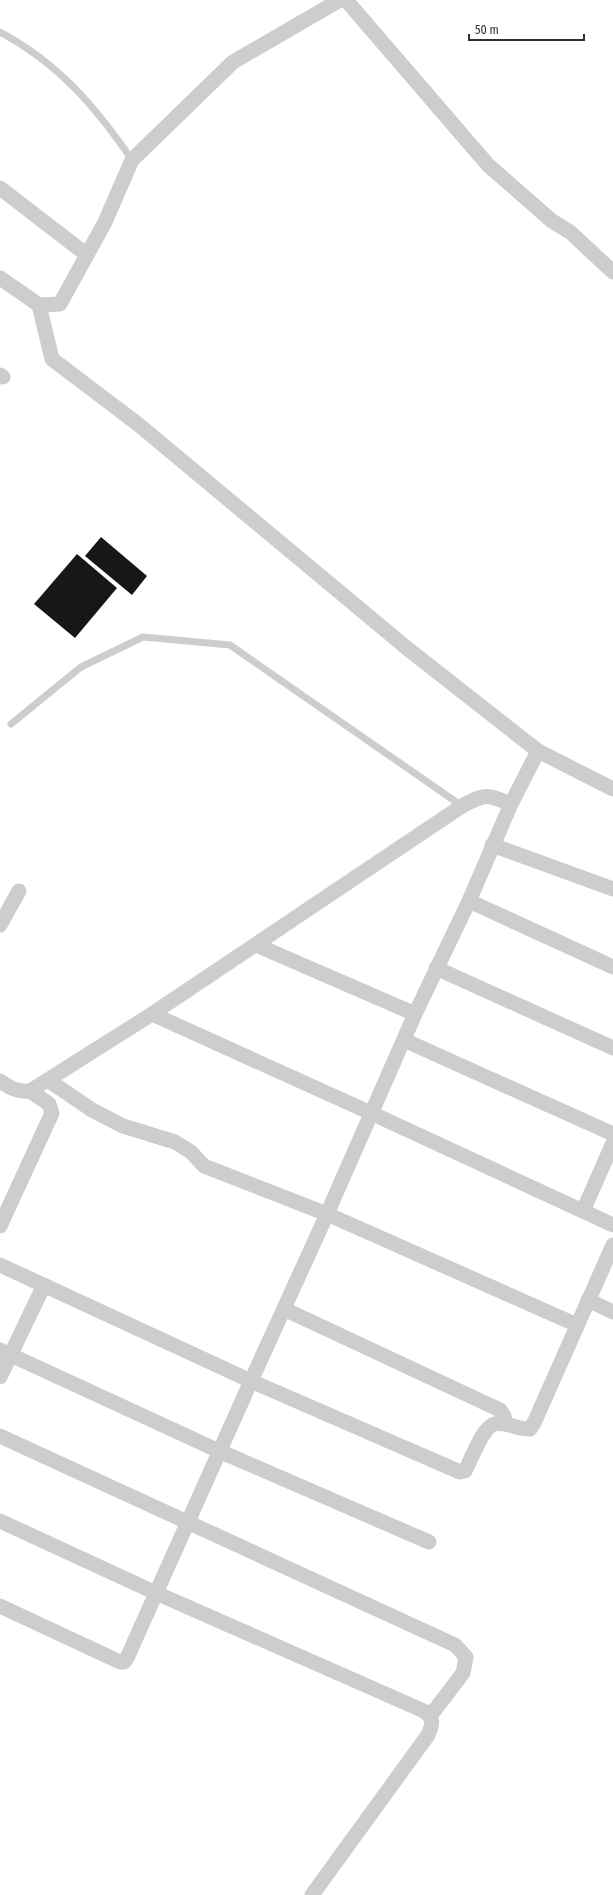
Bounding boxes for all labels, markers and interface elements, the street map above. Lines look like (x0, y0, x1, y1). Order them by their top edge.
scale bar (469, 16, 584, 42)
text: 50 m (475, 23, 499, 37)

